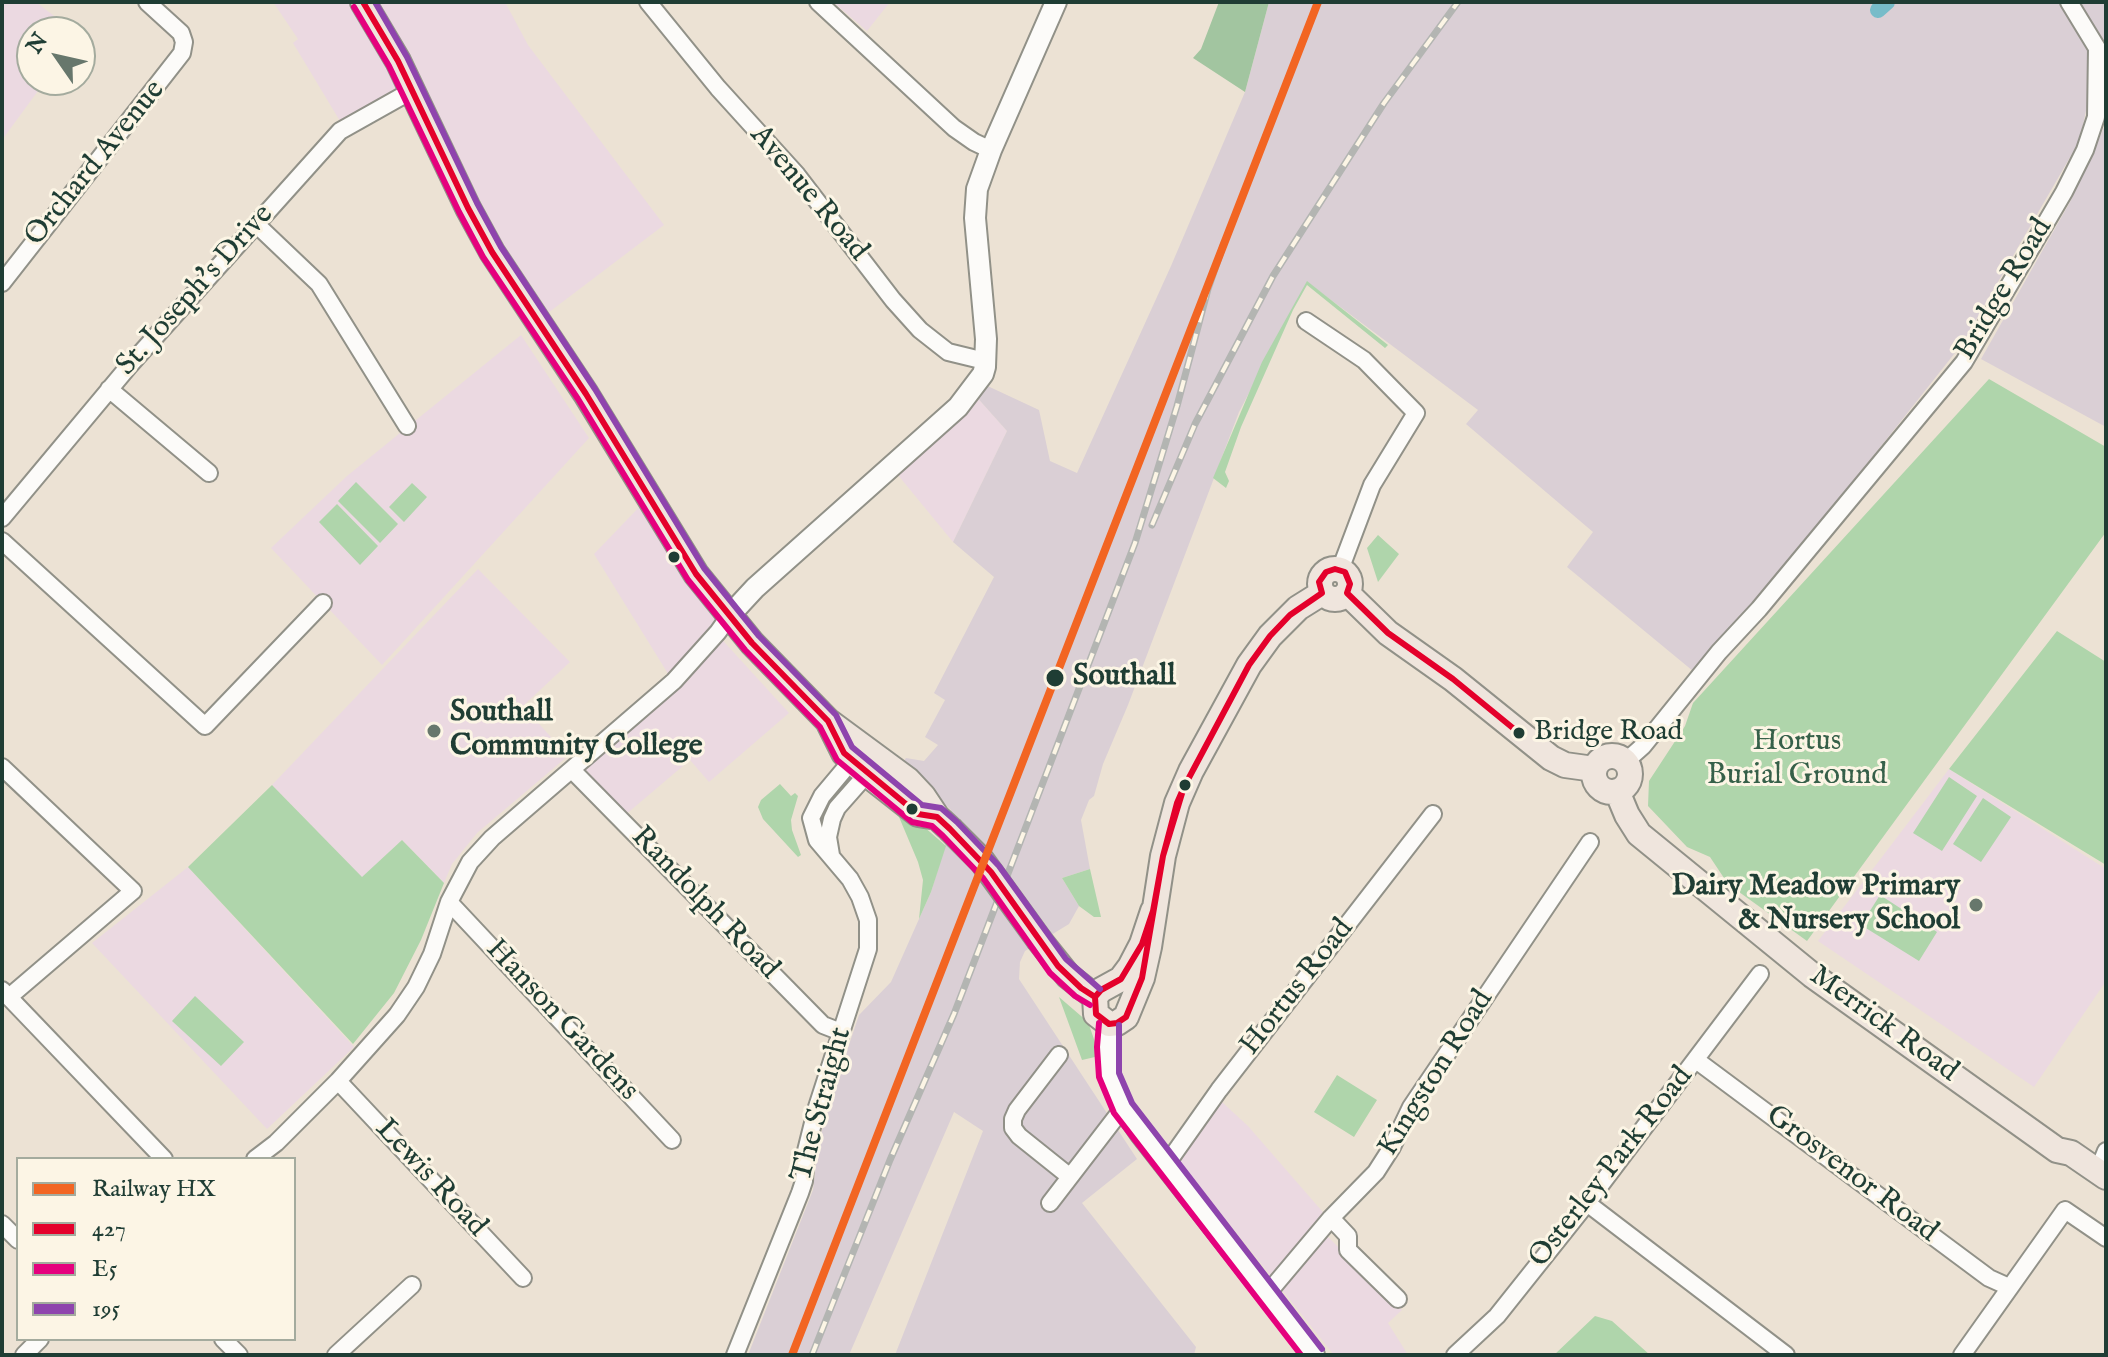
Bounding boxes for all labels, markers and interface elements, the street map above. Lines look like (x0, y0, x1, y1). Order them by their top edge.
north arrow (16, 16, 96, 96)
text: N (21, 28, 55, 59)
street label: Orchard Avenue (18, 74, 174, 254)
street label: Avenue Road (741, 119, 875, 269)
street label: St. Joseph's Drive (110, 198, 282, 384)
street label: Bridge Road (1949, 213, 2061, 367)
unlabelled marker (666, 549, 682, 565)
place label: Southall (1073, 660, 1176, 696)
marker: Southall (1044, 667, 1066, 689)
place label: Southall Community College (450, 696, 702, 766)
place label: Bridge Road (1534, 716, 1683, 750)
marker: Southall Community College (425, 722, 443, 740)
marker: Bridge Road (1511, 725, 1527, 741)
park label: Hortus Burial Ground (1707, 725, 1887, 796)
unlabelled marker (1177, 777, 1193, 793)
unlabelled marker (904, 801, 920, 817)
street label: Randolph Road (622, 820, 786, 988)
place label: Dairy Meadow Primary & Nursery School (1672, 870, 1960, 940)
marker: Dairy Meadow Primary & Nursery School (1967, 896, 1985, 914)
street label: Hortus Road (1234, 913, 1362, 1063)
street label: Hanson Gardens (477, 933, 645, 1109)
street label: Merrick Road (1802, 959, 1964, 1091)
street label: Kingston Road (1372, 984, 1502, 1164)
street label: The Straight (785, 1024, 861, 1186)
street label: Osterley Park Road (1522, 1060, 1702, 1276)
street label: Grosvenor Road (1758, 1099, 1944, 1251)
street label: Lewis Road (366, 1113, 494, 1245)
legend (16, 1157, 296, 1341)
text: Railway HX (92, 1174, 216, 1205)
text: 427 (92, 1214, 126, 1245)
text: E5 (92, 1254, 117, 1285)
text: 195 (92, 1294, 120, 1325)

